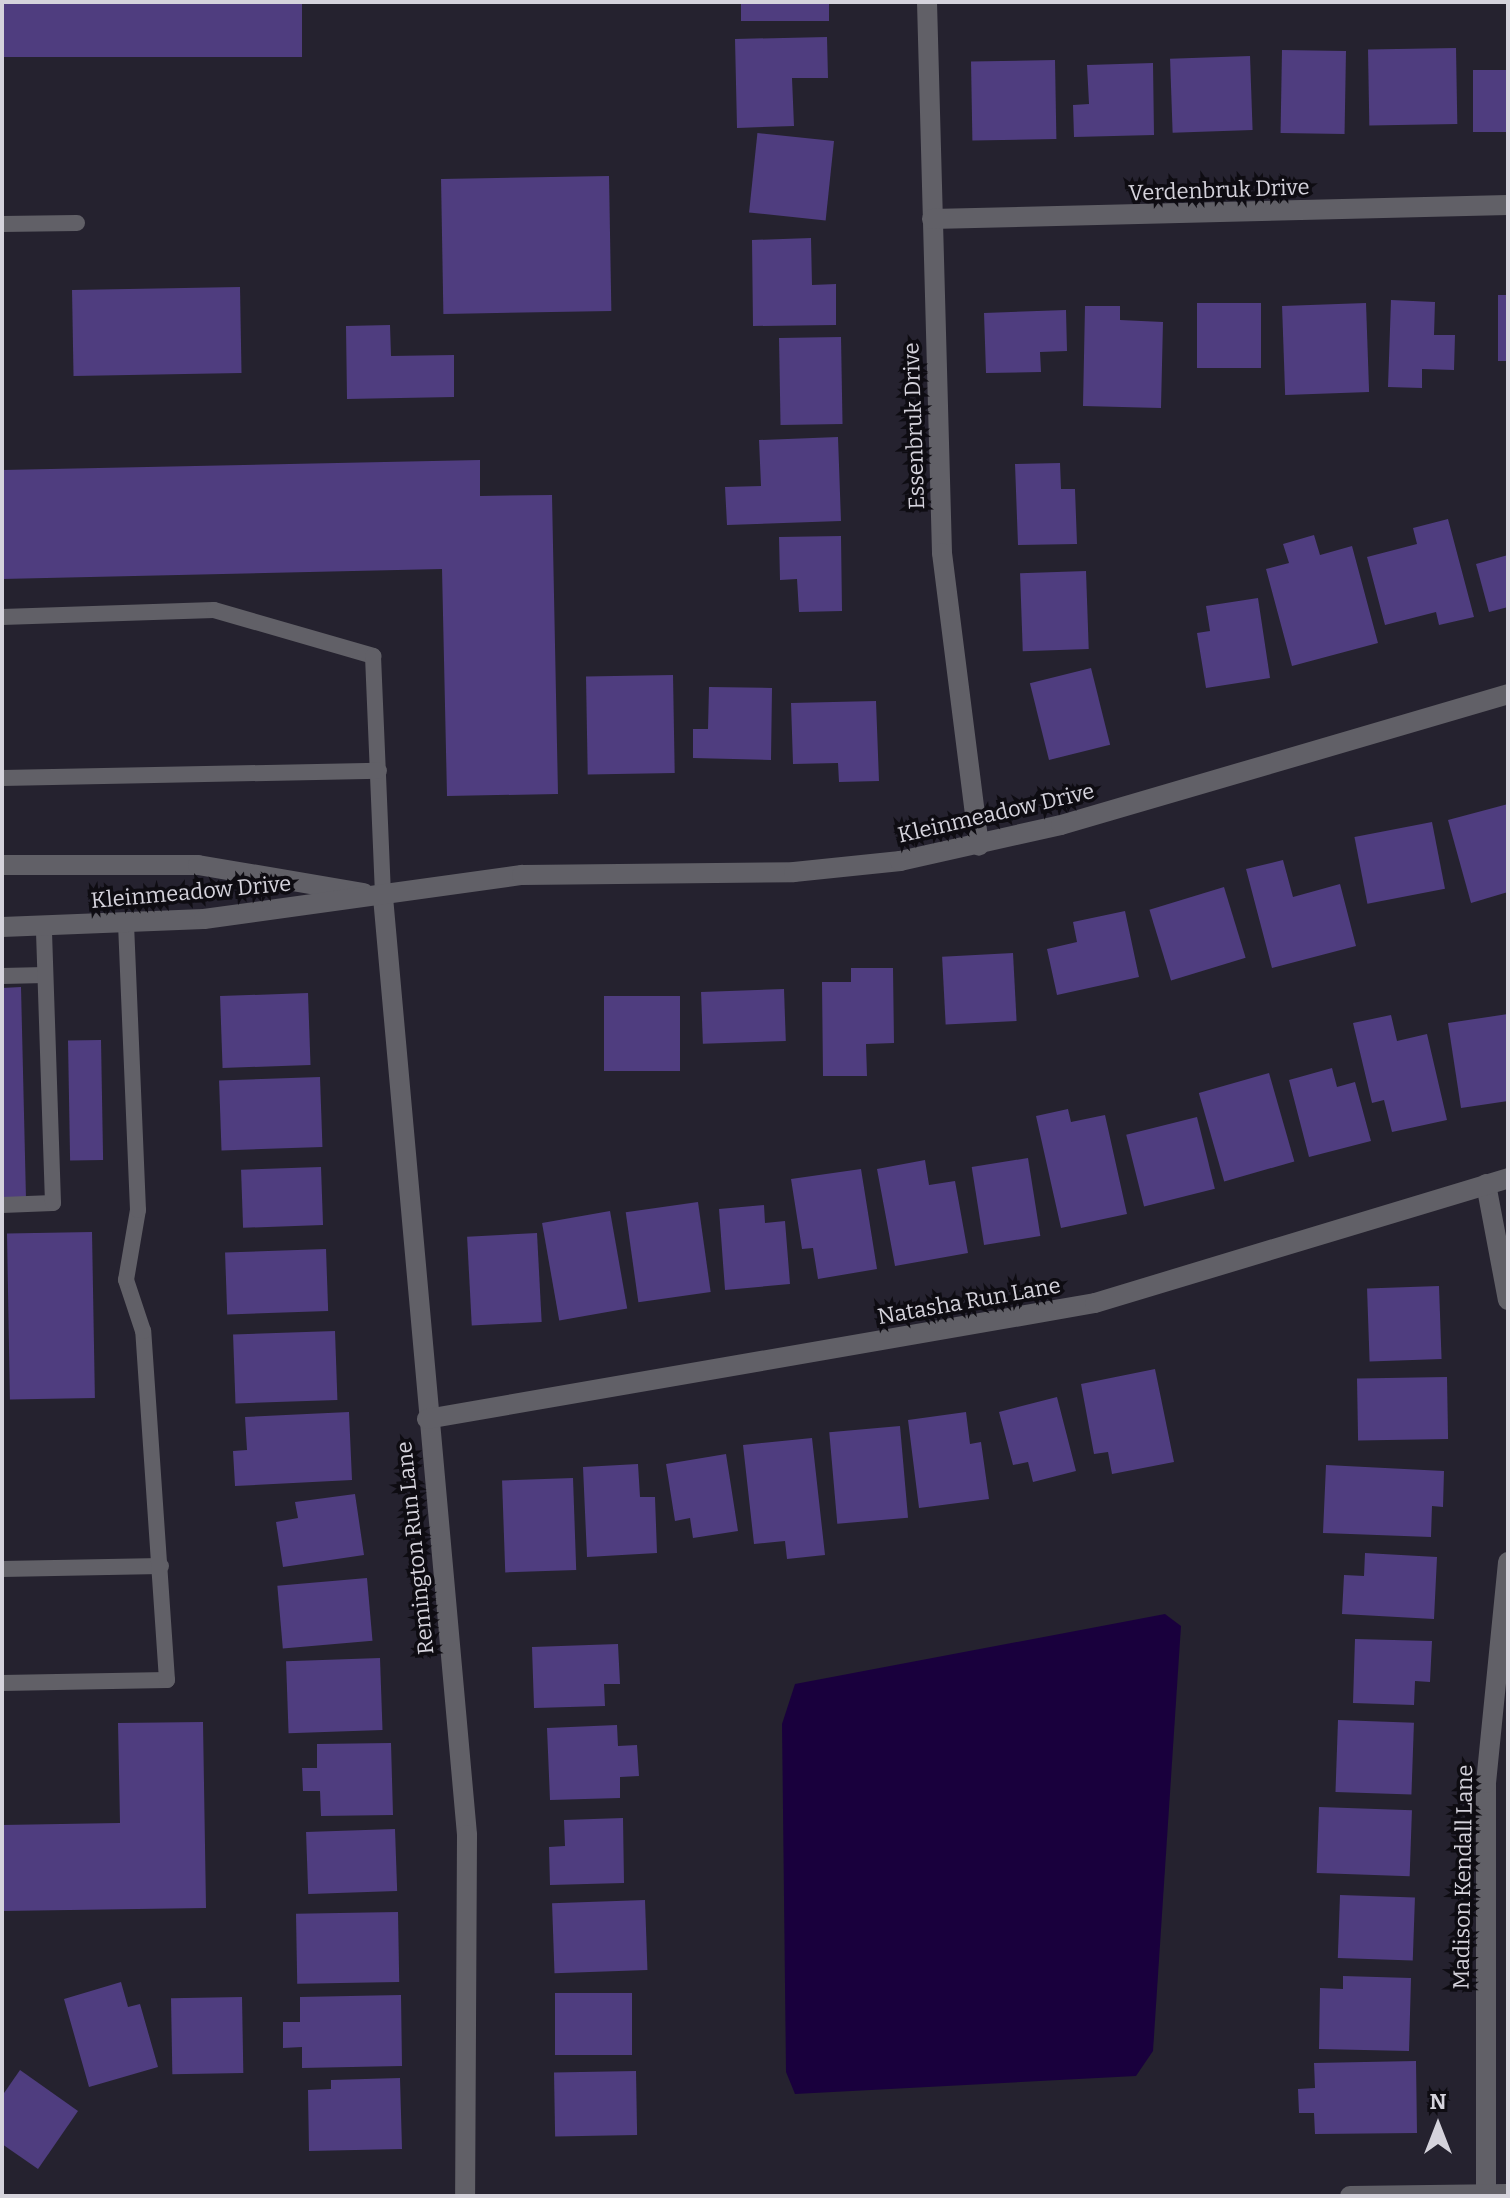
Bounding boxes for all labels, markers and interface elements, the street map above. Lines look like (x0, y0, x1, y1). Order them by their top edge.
street label: Verdenbruk Drive (1128, 174, 1310, 206)
street label: Essenbruk Drive (898, 342, 930, 510)
street label: Kleinmeadow Drive (895, 778, 1097, 848)
street label: Kleinmeadow Drive (90, 870, 292, 914)
street label: Natasha Run Lane (875, 1272, 1063, 1330)
street label: Remington Run Lane (391, 1440, 439, 1656)
street label: Madison Kendall Lane (1448, 1764, 1478, 1990)
north arrow (1398, 2086, 1478, 2166)
text: N (1430, 2088, 1446, 2115)

